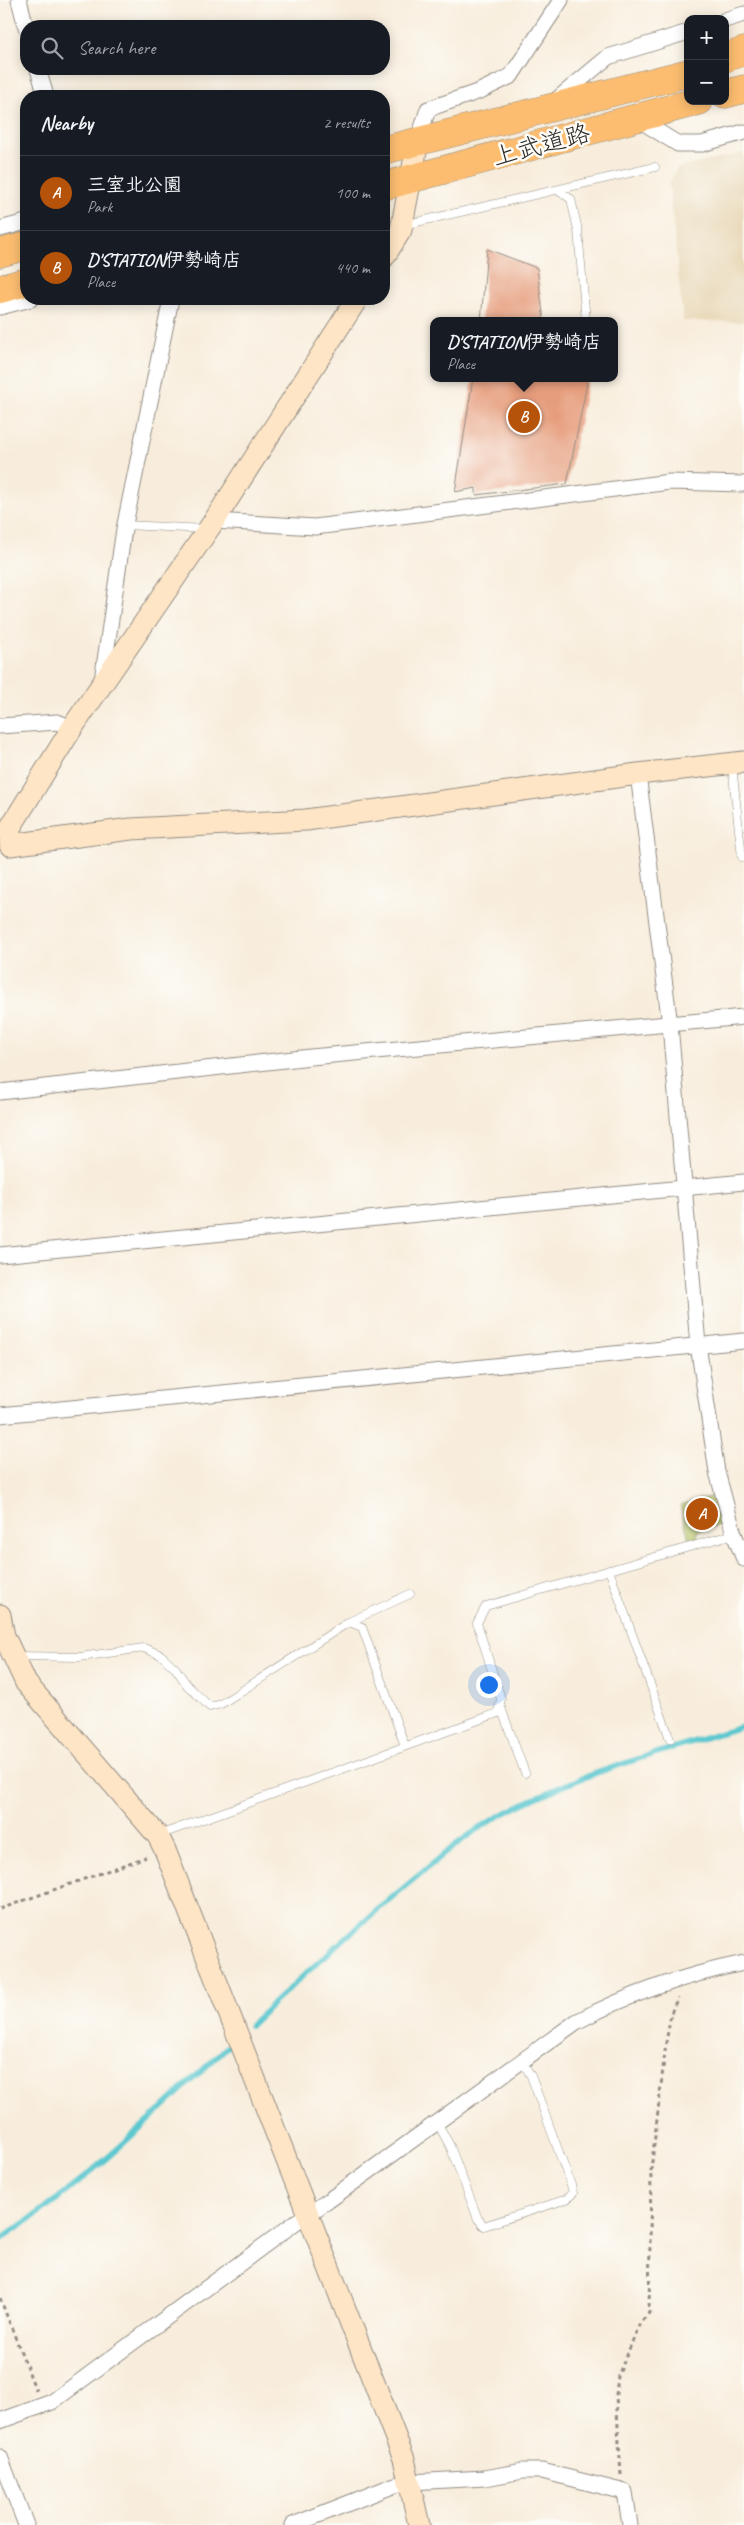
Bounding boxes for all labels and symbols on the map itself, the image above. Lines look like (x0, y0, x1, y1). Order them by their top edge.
street label: 上武道路 (489, 117, 594, 173)
pin: B (508, 398, 540, 436)
pin: A (686, 1495, 718, 1533)
your location (476, 1672, 502, 1698)

